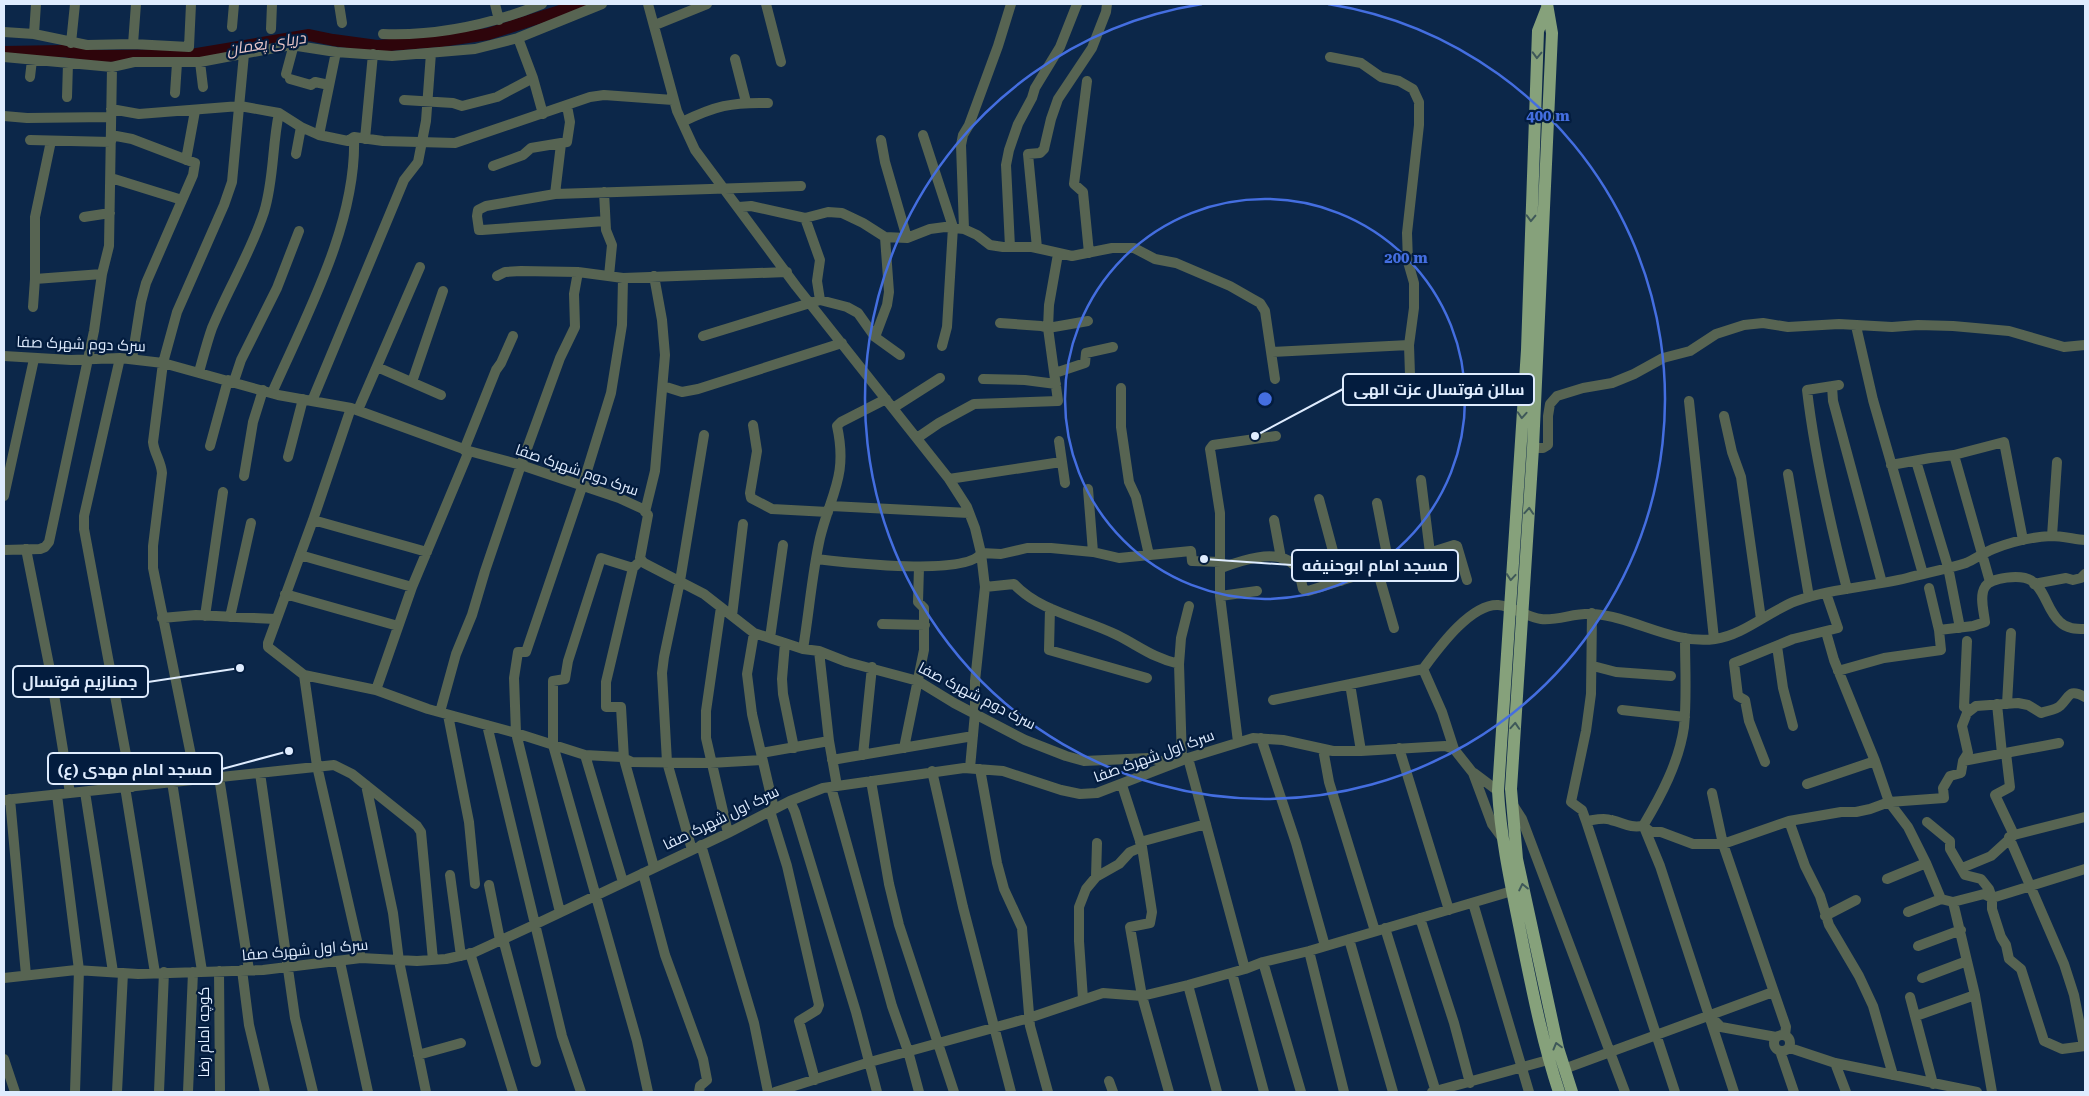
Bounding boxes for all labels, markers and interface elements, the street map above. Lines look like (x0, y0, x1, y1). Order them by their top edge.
water label: دریای پغمان (225, 28, 308, 60)
one-way arrow (1532, 52, 1543, 60)
text: 400 m (1526, 107, 1570, 125)
one-way arrow (1526, 214, 1536, 222)
text: 200 m (1384, 249, 1428, 267)
street label: سرک دوم شهرک صفا (16, 333, 146, 356)
callout: سالن فوتسال عزت الهی (1343, 374, 1534, 405)
text: سالن فوتسال عزت الهی (1354, 380, 1524, 399)
centre of rings (1256, 390, 1274, 408)
one-way arrow (1517, 411, 1528, 419)
street label: سرک دوم شهرک صفا (513, 440, 641, 501)
one-way arrow (1524, 507, 1535, 515)
callout: مسجد امام ابوحنیفه (1292, 550, 1458, 581)
text: مسجد امام ابوحنیفه (1302, 556, 1448, 577)
one-way arrow (1506, 573, 1517, 581)
street label: سرک دوم شهرک صفا (915, 659, 1039, 734)
callout: جمنازیم فوتسال (13, 666, 148, 697)
text: جمنازیم فوتسال (22, 672, 138, 693)
one-way arrow (1509, 721, 1520, 729)
street label: سرک اول شهرک صفا (1091, 726, 1217, 787)
callout: (مسجد امام مهدی (ع (48, 753, 222, 784)
text: (مسجد امام مهدی (ع (58, 760, 212, 781)
street label: سرک اول شهرک صفا (660, 782, 782, 855)
one-way arrow (1518, 883, 1529, 891)
street label: سرک اول شهرک صفا (241, 936, 369, 965)
street label: کوچه امام رضا (195, 987, 214, 1077)
one-way arrow (1552, 1041, 1563, 1050)

